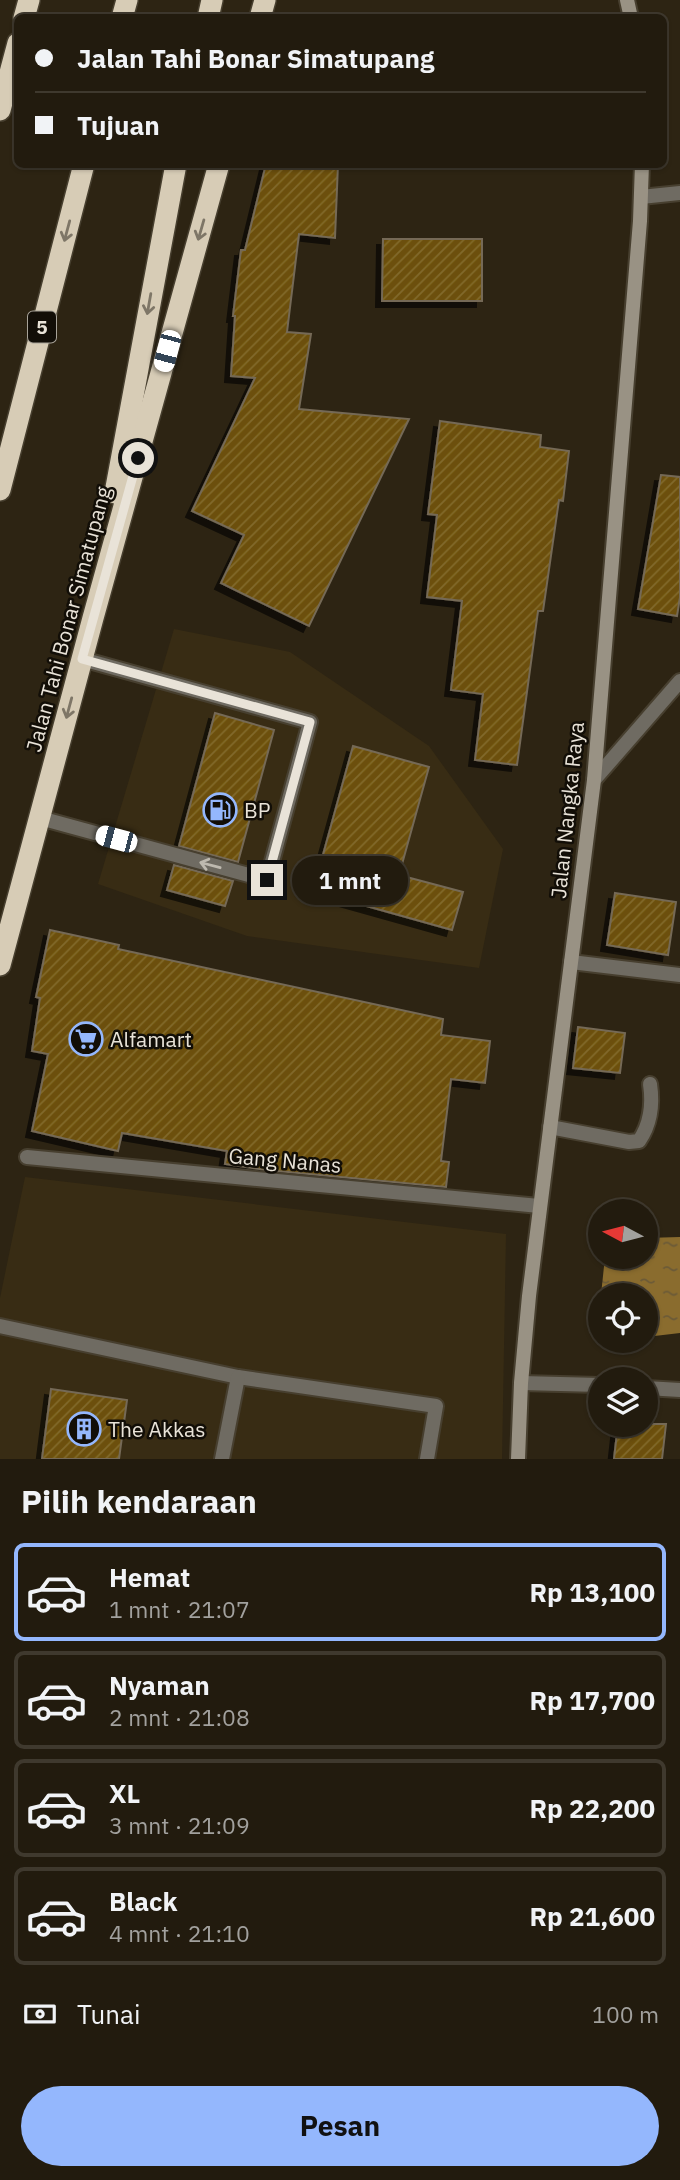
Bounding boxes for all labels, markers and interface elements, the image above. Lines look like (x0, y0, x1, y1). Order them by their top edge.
text: Jalan Tahi Bonar Simatupang (77, 41, 434, 75)
text: Tujuan (77, 108, 160, 142)
one-way arrow (194, 218, 207, 241)
one-way arrow (60, 219, 73, 241)
one-way arrow (142, 292, 155, 315)
road number: 5 (28, 312, 56, 342)
car (152, 328, 183, 374)
route start (122, 442, 154, 474)
street label: Jalan Tahi Bonar Simatupang (19, 483, 117, 755)
one-way arrow (62, 696, 75, 719)
street label: Jalan Nangka Raya (544, 720, 590, 900)
fuel station icon: BP (201, 791, 239, 829)
place label: BP (244, 796, 270, 824)
car (93, 823, 140, 855)
callout: 1 mnt (292, 856, 407, 904)
one-way arrow (199, 857, 221, 870)
route end (251, 864, 283, 896)
text: 1 mnt (319, 865, 381, 895)
supermarket icon: Alfamart (67, 1020, 105, 1058)
place label: Alfamart (110, 1025, 192, 1053)
street label: Gang Nanas (227, 1141, 343, 1179)
north arrow (588, 1199, 658, 1269)
map controls (588, 1199, 658, 1437)
button: locate (588, 1283, 658, 1353)
button: layers (588, 1367, 658, 1437)
building icon: The Akkas (65, 1410, 103, 1448)
place label: The Akkas (108, 1415, 205, 1443)
text: Pilih kendaraan (21, 1480, 257, 1522)
text: Hemat (109, 1560, 190, 1594)
icon: car (25, 1561, 88, 1624)
text: Rp 13,100 (529, 1575, 655, 1609)
text: 1 mnt · 21:07 (109, 1594, 250, 1624)
text: Nyaman (109, 1668, 210, 1702)
icon: car (25, 1669, 88, 1732)
text: Rp 17,700 (529, 1683, 655, 1717)
text: 2 mnt · 21:08 (109, 1702, 250, 1732)
text: XL (109, 1776, 140, 1810)
icon: car (25, 1777, 88, 1840)
text: Rp 22,200 (529, 1791, 655, 1825)
text: 3 mnt · 21:09 (109, 1810, 250, 1840)
text: Black (109, 1884, 177, 1918)
icon: car (25, 1885, 88, 1948)
text: Rp 21,600 (529, 1899, 655, 1933)
text: 4 mnt · 21:10 (109, 1918, 250, 1948)
icon: cash (21, 1995, 59, 2033)
text: Tunai (77, 1997, 141, 2031)
text: 100 m (592, 1999, 659, 2029)
button: Pesan (21, 2086, 659, 2166)

